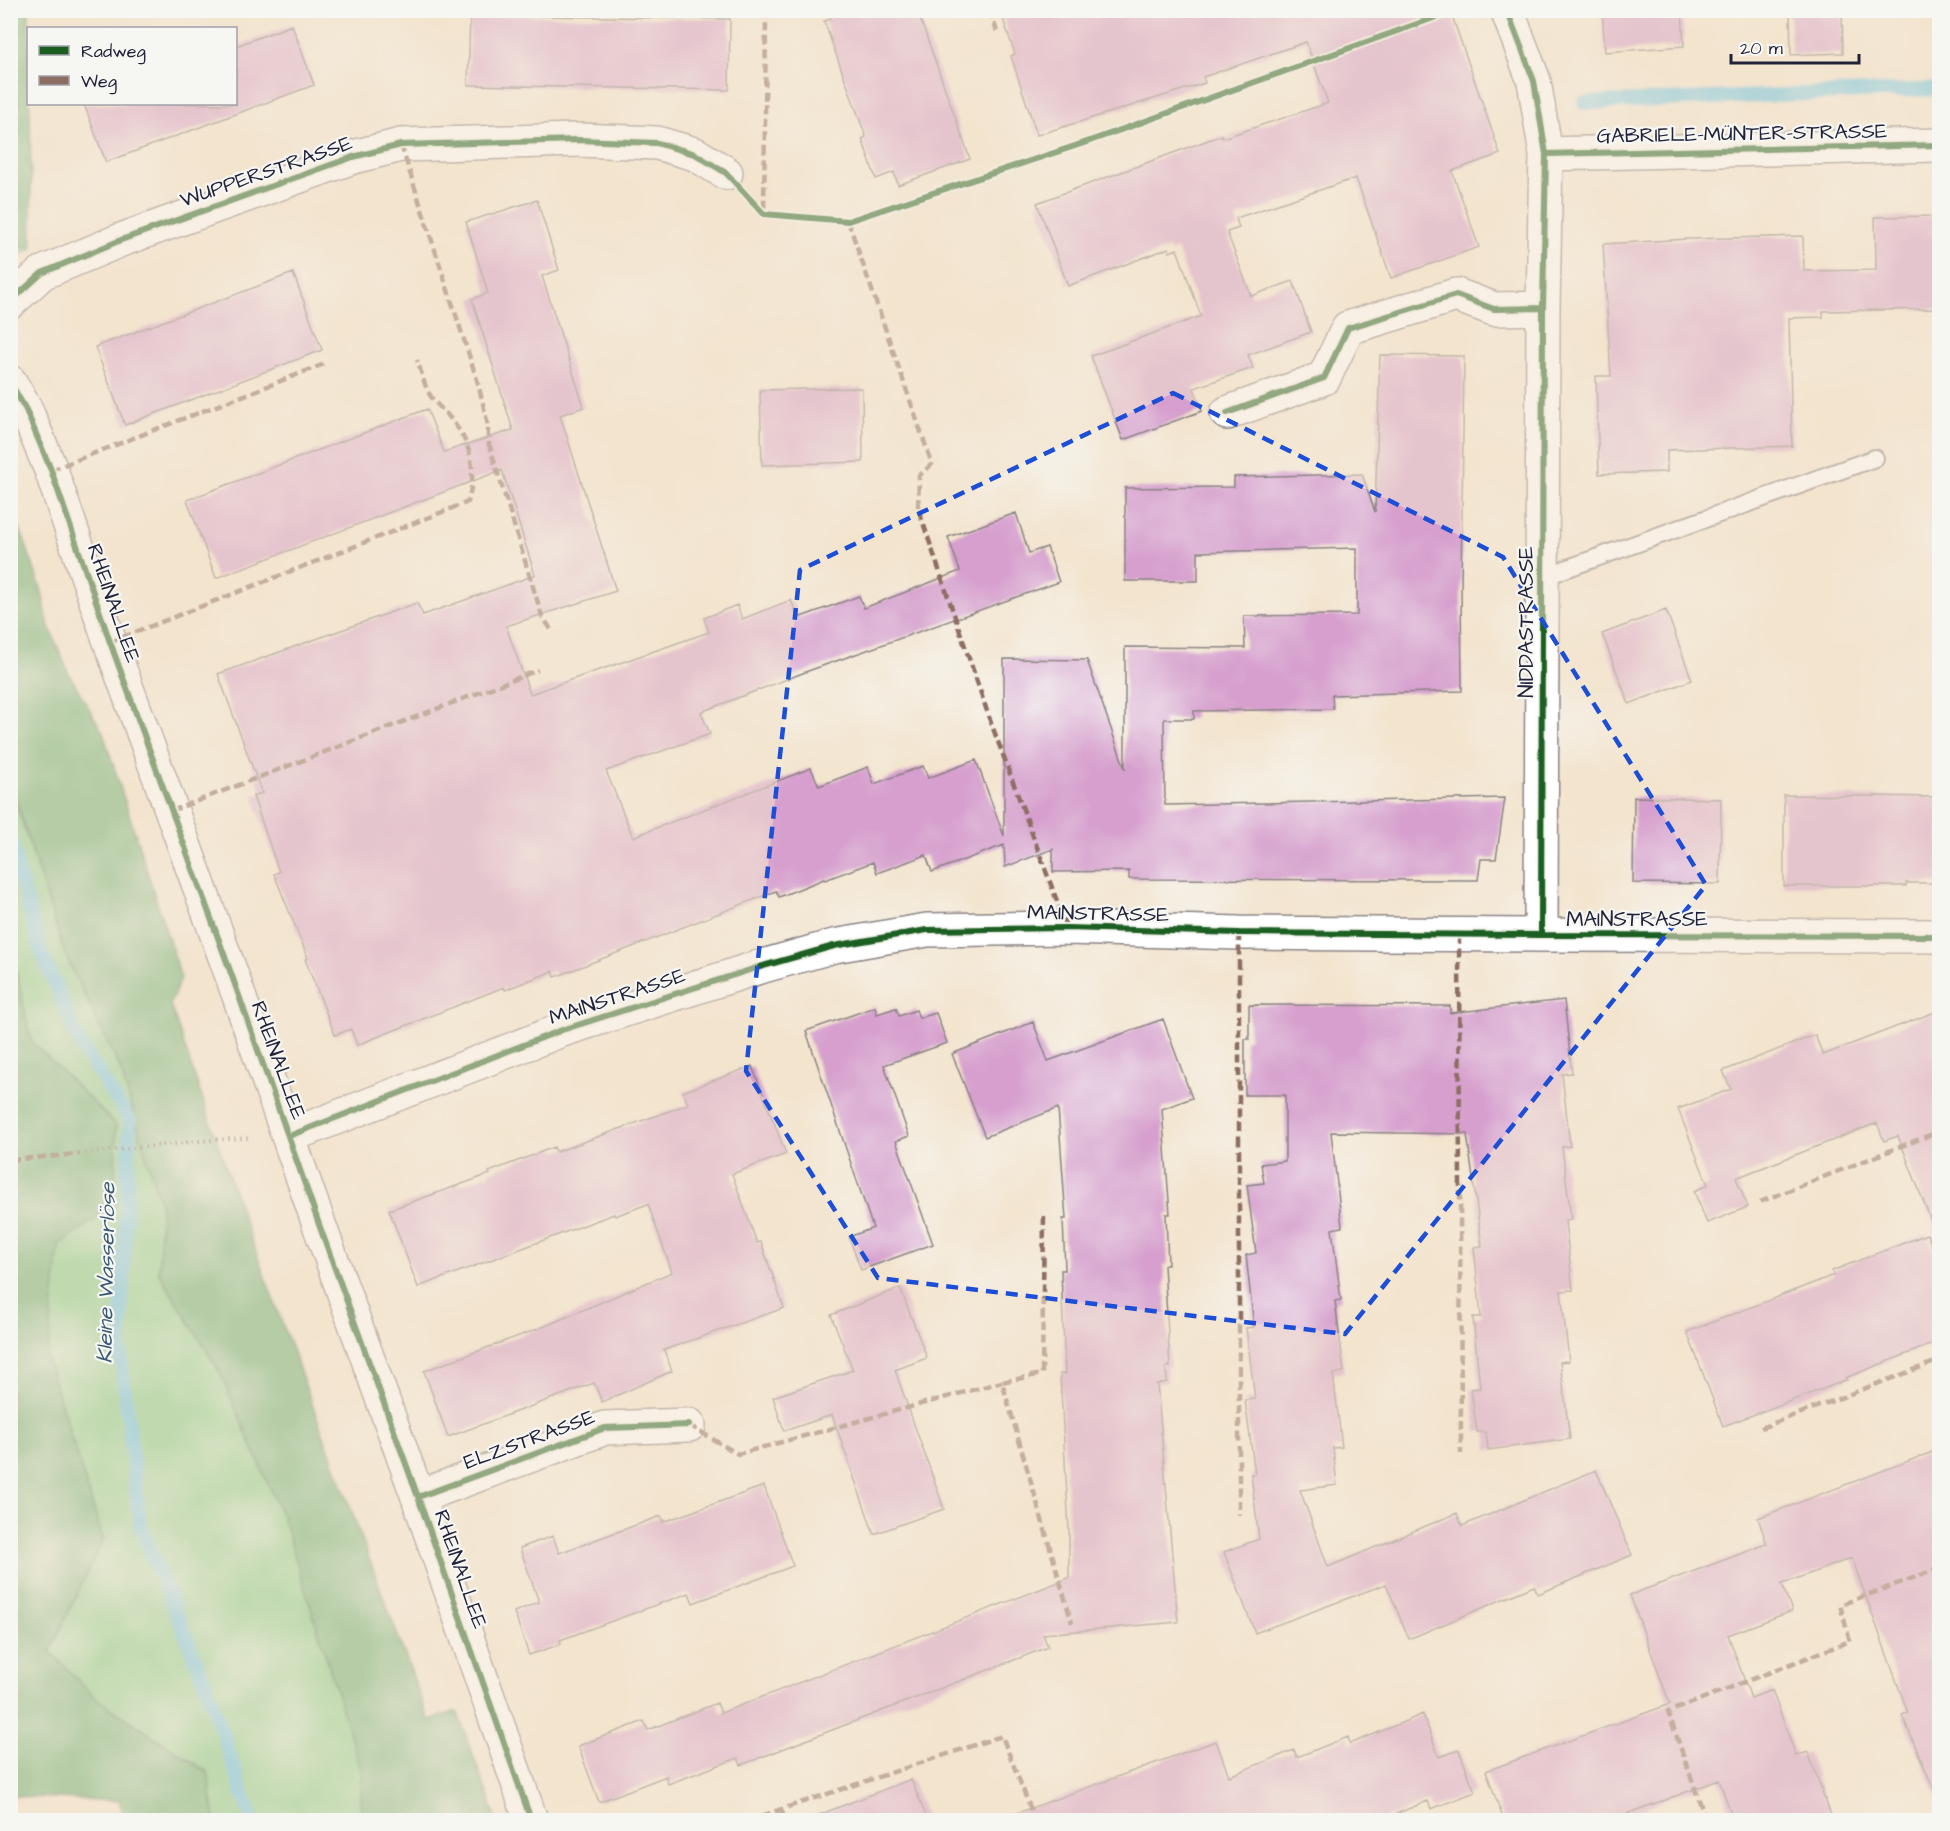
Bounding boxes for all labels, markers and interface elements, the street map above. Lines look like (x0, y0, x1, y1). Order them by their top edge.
legend (27, 27, 237, 105)
scale bar (1731, 27, 1858, 65)
text: 20 m (1740, 36, 1783, 61)
text: Radweg (81, 39, 146, 65)
text: Weg (81, 69, 117, 95)
street label: GABRIELE-MÜNTER-STRASSE (1596, 116, 1888, 151)
street label: WUPPERSTRASSE (176, 128, 357, 215)
street label: RHEINALLEE (80, 540, 148, 667)
street label: NIDDASTRASSE (1512, 546, 1541, 698)
street label: MAINSTRASSE (1027, 898, 1170, 929)
street label: MAINSTRASSE (1566, 905, 1708, 934)
street label: MAINSTRASSE (545, 961, 690, 1032)
street label: RHEINALLEE (244, 997, 314, 1124)
water label: Kleine Wasserlöse (89, 1181, 124, 1364)
street label: ELZSTRASSE (459, 1402, 599, 1477)
street label: RHEINALLEE (427, 1506, 495, 1633)

